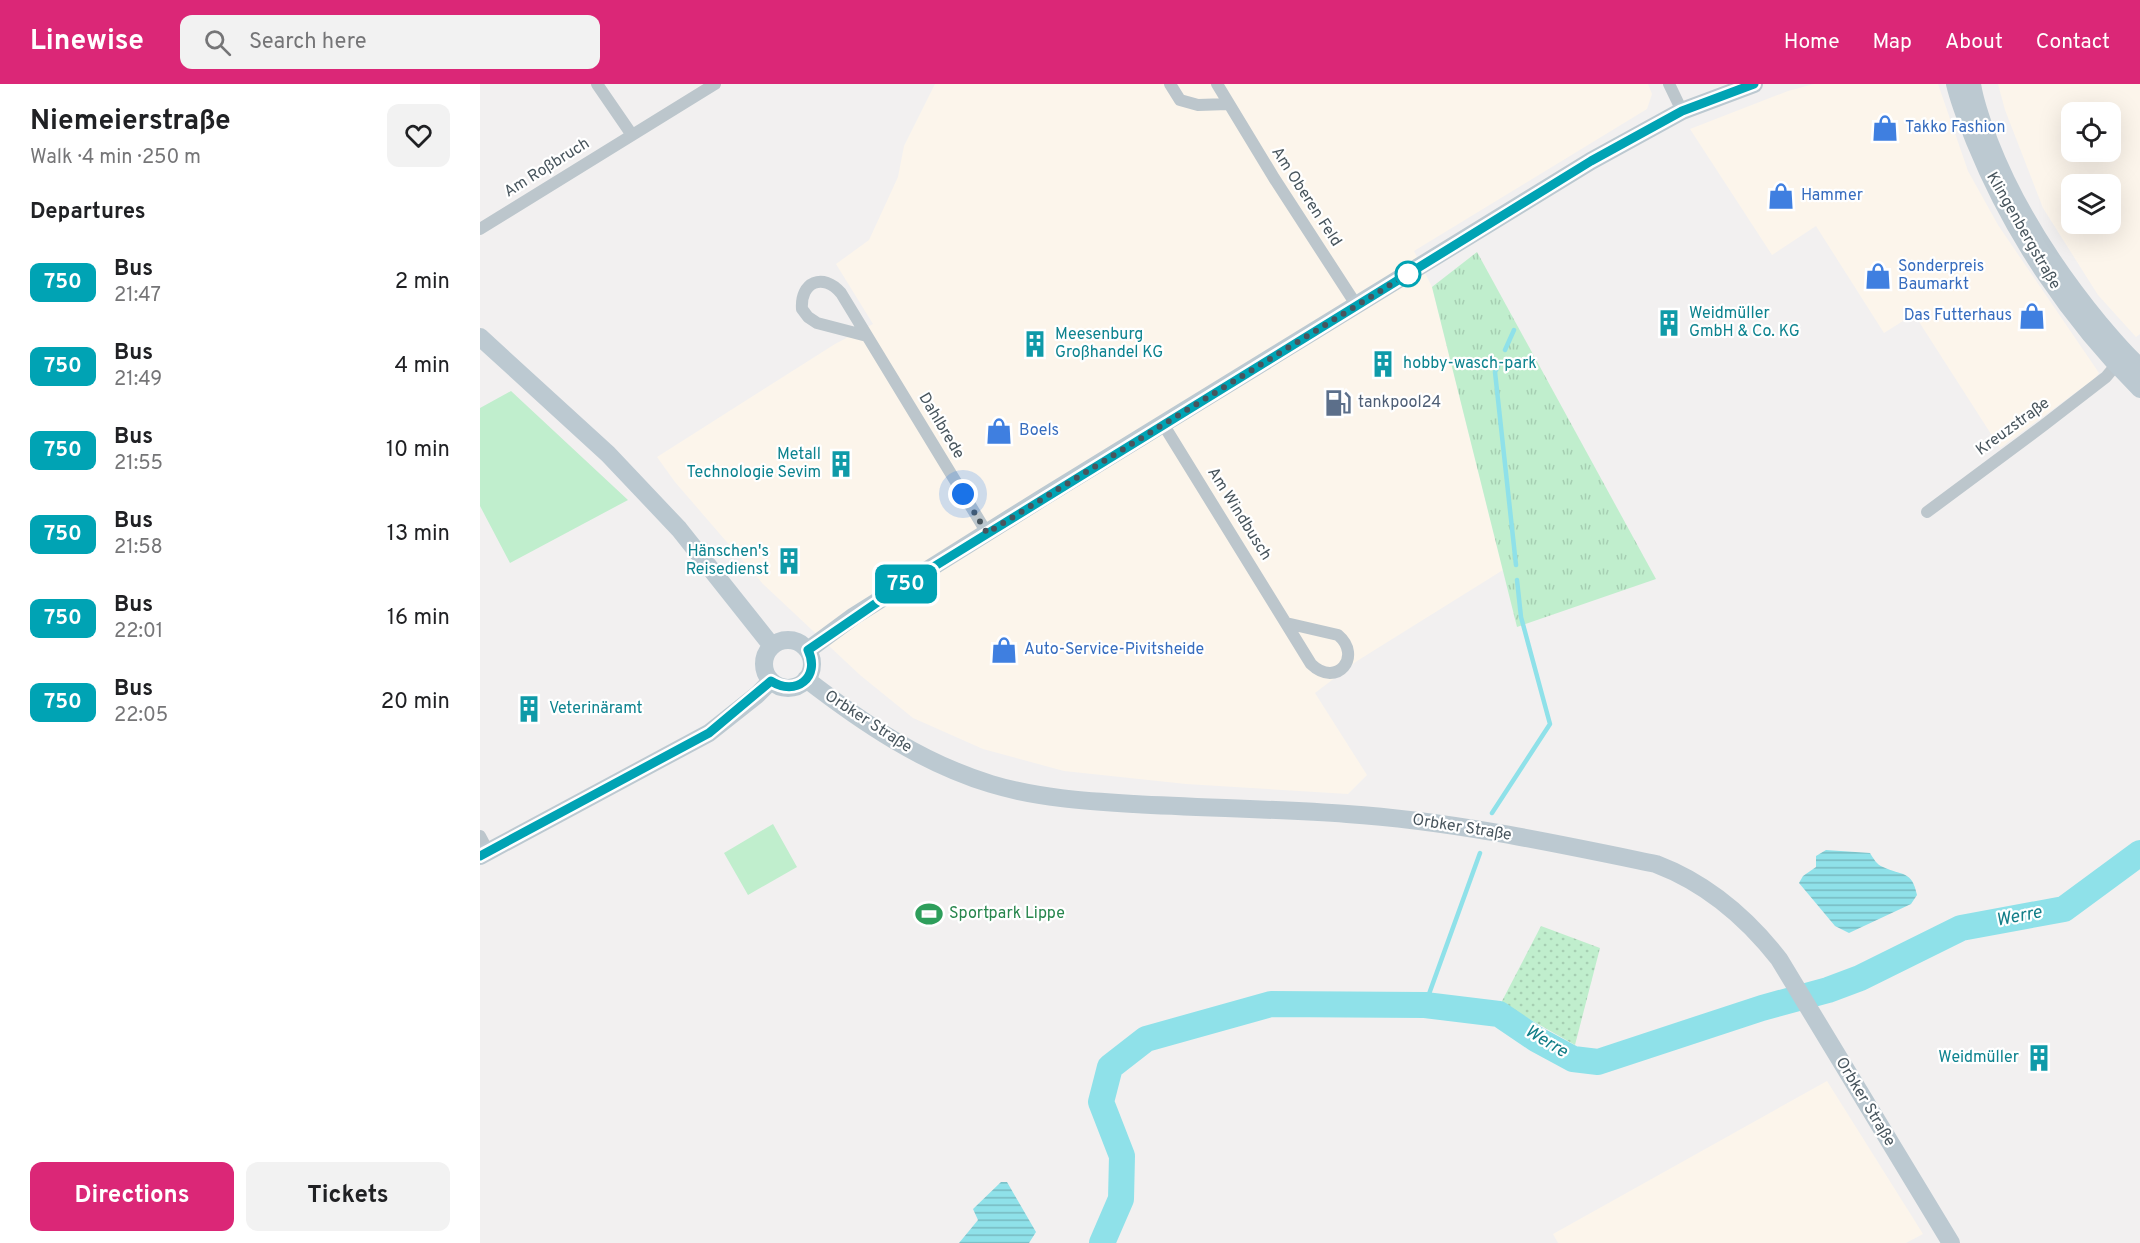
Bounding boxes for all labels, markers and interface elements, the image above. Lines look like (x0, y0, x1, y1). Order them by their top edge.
search box (180, 15, 600, 69)
text: Linewise (30, 24, 144, 60)
icon: search (201, 26, 234, 59)
text: Search here (249, 29, 366, 56)
text: Home (1784, 29, 1840, 56)
text: Map (1873, 29, 1912, 56)
text: About (1945, 29, 2003, 56)
text: Contact (2036, 29, 2110, 56)
map controls (2061, 102, 2121, 234)
button: locate (2061, 102, 2121, 162)
text: Niemeierstraße (30, 104, 231, 140)
button: heart (387, 104, 450, 167)
shop icon: Takko Fashion (1870, 113, 1900, 143)
place label: Takko Fashion (1905, 118, 2005, 138)
street label: Am Roßbruch (500, 134, 594, 202)
street label: Am Oberen Feld (1266, 143, 1346, 251)
text: Walk · 4 min · 250 m (30, 145, 201, 171)
street label: Klingenbergstraße (1981, 169, 2065, 293)
button: layers (2061, 174, 2121, 234)
shop icon: Hammer (1766, 181, 1796, 211)
place label: Hammer (1801, 186, 1863, 206)
text: Departures (30, 199, 146, 226)
text: Bus (114, 256, 153, 283)
place label: Sonderpreis Baumarkt (1898, 257, 1984, 295)
unlabelled marker (1395, 261, 1421, 287)
shop icon: Sonderpreis Baumarkt (1863, 261, 1893, 291)
text: 750 (44, 269, 82, 296)
text: 2 min (395, 269, 450, 296)
text: 21:47 (114, 283, 161, 309)
shop icon: Das Futterhaus (2017, 301, 2047, 331)
place label: Weidmüller GmbH & Co. KG (1689, 304, 1800, 342)
place label: Das Futterhaus (1904, 306, 2012, 326)
building icon: Weidmüller GmbH & Co. KG (1654, 308, 1684, 338)
place label: Meesenburg Großhandel KG (1055, 325, 1163, 363)
building icon: Meesenburg Großhandel KG (1020, 329, 1050, 359)
text: Bus (114, 340, 153, 367)
building icon: hobby-wasch-park (1368, 349, 1398, 379)
text: 750 (44, 353, 82, 380)
text: 4 min (395, 353, 450, 380)
place label: hobby-wasch-park (1403, 354, 1537, 374)
text: 21:49 (114, 367, 162, 393)
fuel station icon: tankpool24 (1323, 388, 1353, 418)
street label: Dahlbrede (914, 389, 968, 463)
place label: tankpool24 (1358, 393, 1441, 413)
street label: Kreuzstraße (1972, 394, 2054, 460)
shop icon: Boels (984, 416, 1014, 446)
place label: Boels (1019, 421, 1059, 441)
text: Bus (114, 424, 153, 451)
text: 750 (44, 437, 82, 464)
text: 10 min (386, 437, 450, 464)
place label: Metall Technologie Sevim (687, 445, 821, 483)
building icon: Metall Technologie Sevim (826, 449, 856, 479)
text: 21:55 (114, 451, 163, 477)
street label: Am Windbusch (1202, 464, 1276, 564)
your location (948, 479, 978, 509)
text: Bus (114, 508, 153, 535)
text: 750 (44, 521, 82, 548)
text: 13 min (387, 521, 450, 548)
text: 21:58 (114, 535, 163, 561)
place label: Hänschen's Reisedienst (686, 542, 769, 580)
building icon: Hänschen's Reisedienst (774, 546, 804, 576)
line badge: 750 (872, 564, 940, 604)
text: 750 (887, 571, 925, 598)
text: Bus (114, 592, 153, 619)
text: 750 (44, 605, 82, 632)
text: 16 min (387, 605, 450, 632)
text: 22:01 (114, 619, 163, 645)
shop icon: Auto-Service-Pivitsheide (989, 635, 1019, 665)
place label: Auto-Service-Pivitsheide (1024, 640, 1204, 660)
text: Bus (114, 676, 153, 703)
street label: Orbker Straße (821, 686, 915, 758)
text: 750 (44, 689, 82, 716)
text: 20 min (381, 689, 450, 716)
building icon: Veterinäramt (514, 694, 544, 724)
place label: Veterinäramt (549, 699, 643, 719)
text: 22:05 (114, 703, 168, 729)
street label: Orbker Straße (1411, 810, 1513, 846)
sports icon: Sportpark Lippe (914, 899, 944, 929)
water label: Werre (1994, 901, 2044, 933)
place label: Sportpark Lippe (949, 904, 1065, 924)
water label: Werre (1520, 1020, 1572, 1064)
building icon: Weidmüller (2024, 1043, 2054, 1073)
place label: Weidmüller (1938, 1048, 2019, 1068)
street label: Orbker Straße (1831, 1054, 1899, 1150)
button: Directions (30, 1162, 234, 1231)
button: Tickets (246, 1162, 450, 1231)

